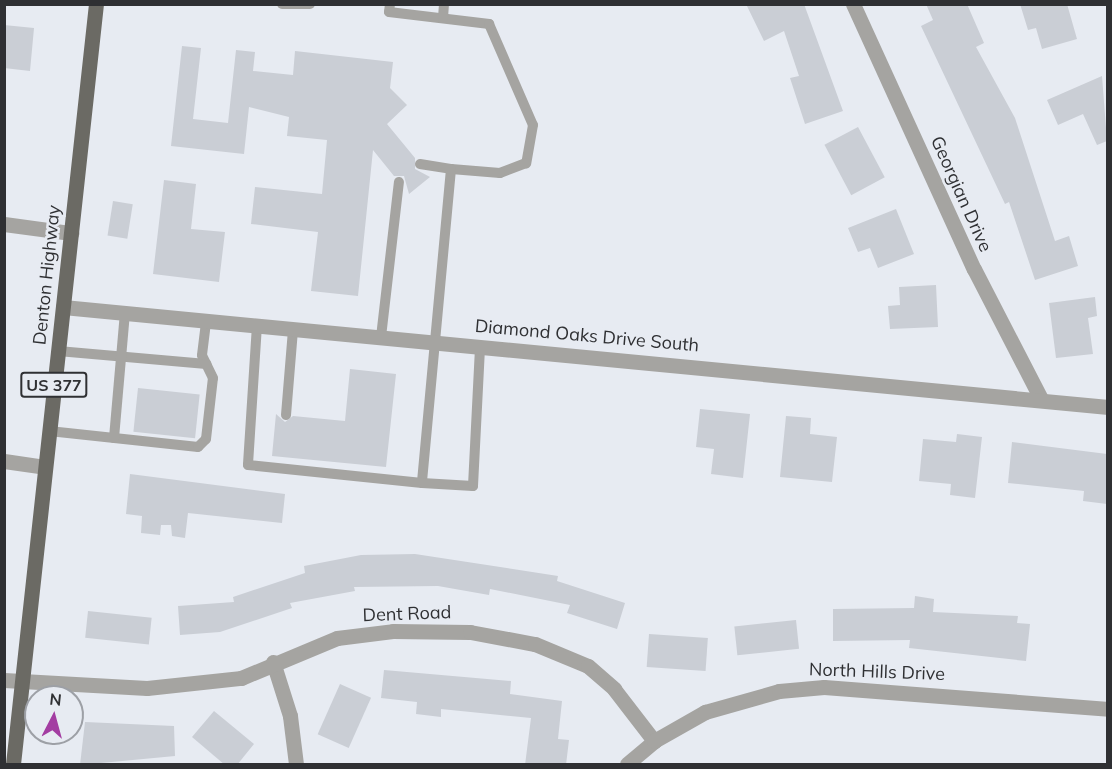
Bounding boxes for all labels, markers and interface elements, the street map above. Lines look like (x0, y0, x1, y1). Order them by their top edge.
street label: Georgian Drive (926, 133, 996, 255)
street label: Denton Highway (29, 204, 65, 346)
street label: Diamond Oaks Drive South (474, 315, 700, 357)
road number: US 377 (20, 372, 88, 398)
street label: Dent Road (362, 602, 452, 626)
street label: North Hills Drive (809, 659, 945, 685)
north arrow (24, 685, 84, 745)
text: N (49, 689, 63, 710)

